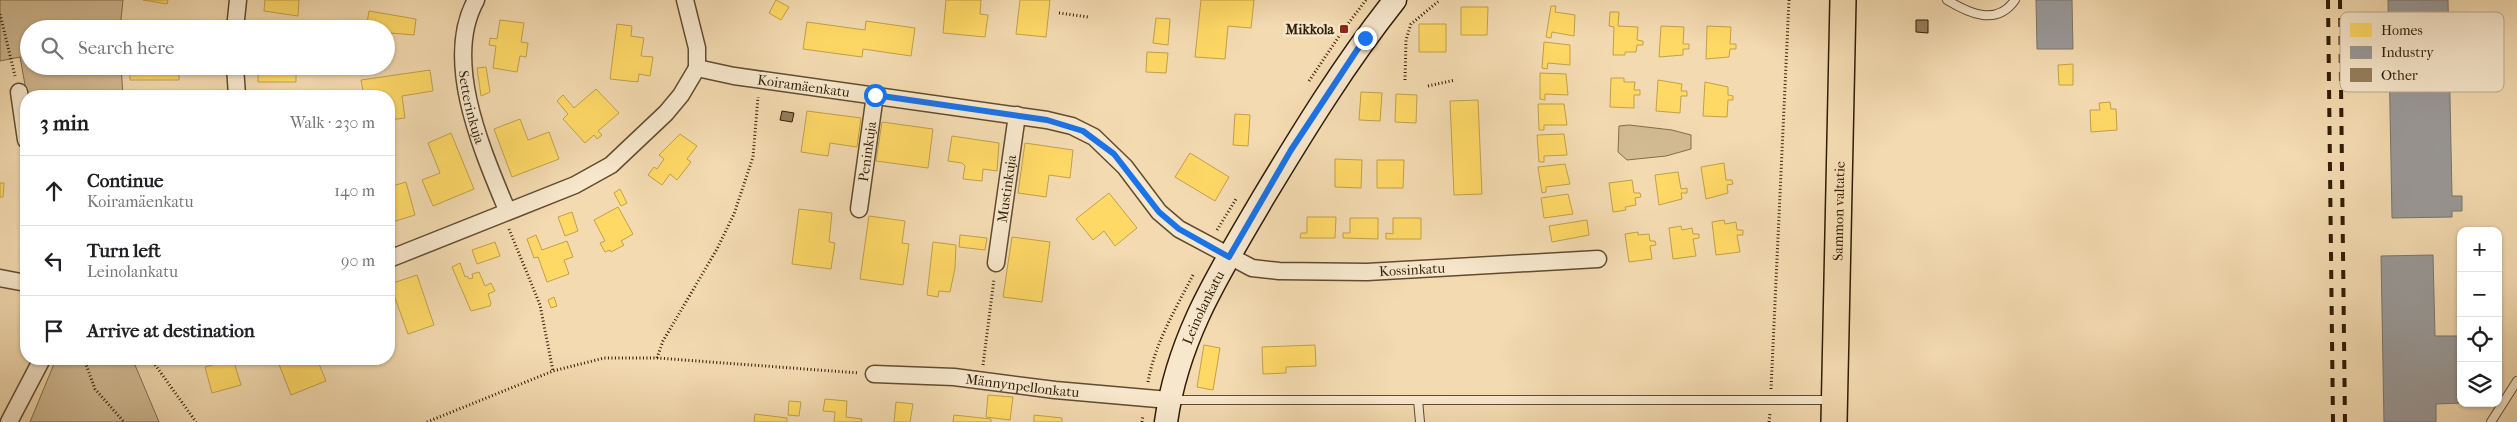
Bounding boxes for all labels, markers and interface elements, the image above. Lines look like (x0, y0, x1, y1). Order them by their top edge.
legend (2340, 12, 2504, 92)
search box (20, 20, 395, 75)
place label: Mikkola (1285, 21, 1335, 38)
text: Homes (2381, 22, 2423, 39)
marker: Mikkola (1338, 23, 1350, 35)
route end (1354, 27, 1377, 50)
icon: search (38, 34, 66, 62)
text: Search here (78, 37, 174, 59)
text: Industry (2381, 44, 2434, 61)
text: Other (2381, 67, 2418, 84)
street label: Setterinkuja (455, 70, 488, 146)
street label: Koiramäenkatu (756, 71, 851, 101)
route start (864, 84, 887, 107)
text: 3 min (40, 111, 89, 135)
text: Walk · 230 m (290, 113, 375, 132)
street label: Peninkuja (855, 120, 880, 183)
street label: Mustinkuja (994, 153, 1020, 224)
street label: Sammon valtatie (1829, 161, 1849, 261)
text: Continue (87, 170, 163, 192)
icon: ahead (40, 177, 68, 205)
text: 140 m (334, 181, 375, 200)
text: Koiramäenkatu (87, 192, 194, 211)
map controls (2457, 227, 2502, 407)
button: + (2457, 227, 2502, 272)
text: Turn left (87, 240, 161, 262)
icon: left (40, 247, 68, 275)
text: 90 m (341, 251, 375, 270)
street label: Kossinkatu (1379, 260, 1446, 280)
text: Leinolankatu (87, 262, 178, 281)
street label: Leinolankatu (1179, 268, 1228, 347)
button: − (2457, 272, 2502, 317)
icon: arrive (40, 317, 68, 345)
button: locate (2457, 317, 2502, 362)
text: Arrive at destination (87, 320, 255, 342)
button: layers (2457, 362, 2502, 407)
street label: Männynpellonkatu (964, 371, 1080, 401)

